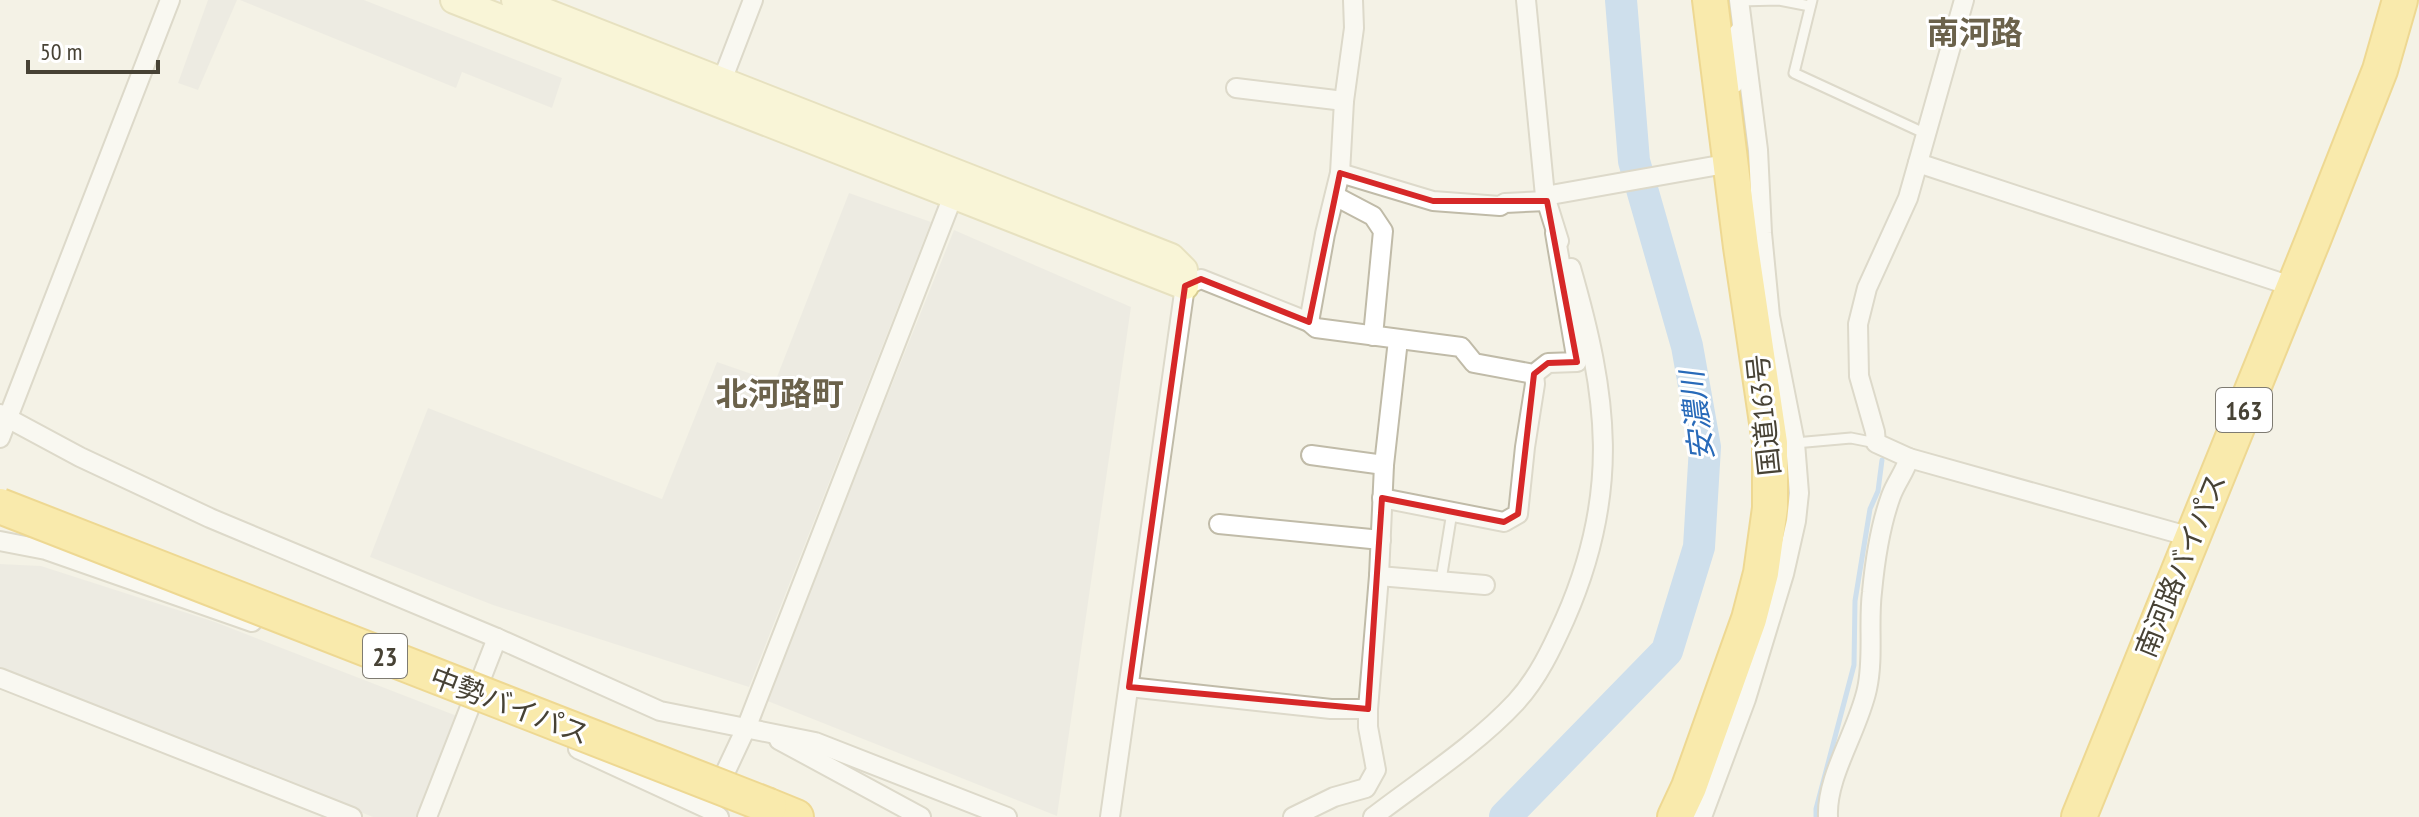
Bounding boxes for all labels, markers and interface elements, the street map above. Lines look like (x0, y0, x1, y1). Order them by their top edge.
district label: 南河路 (1927, 11, 2023, 53)
scale bar (28, 24, 158, 74)
text: 50 m (40, 36, 82, 67)
street label: 国道163号 (1738, 352, 1788, 478)
water label: 安濃川 (1671, 366, 1721, 463)
district label: 北河路町 (716, 372, 844, 414)
road number: 163 (2216, 388, 2272, 432)
street label: 南河路バイパス (2126, 467, 2234, 663)
road number: 23 (363, 634, 407, 678)
street label: 中勢バイパス (425, 658, 595, 752)

